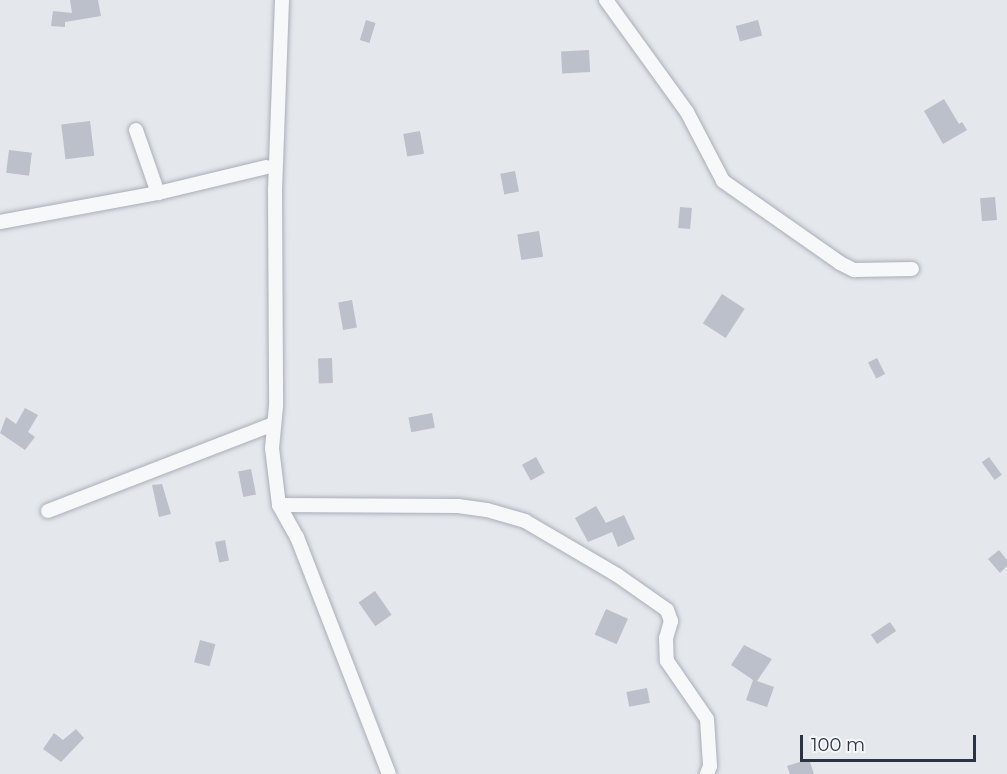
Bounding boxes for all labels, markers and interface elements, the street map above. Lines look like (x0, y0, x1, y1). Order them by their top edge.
scale bar (803, 723, 978, 761)
text: 100 m (811, 734, 865, 756)

